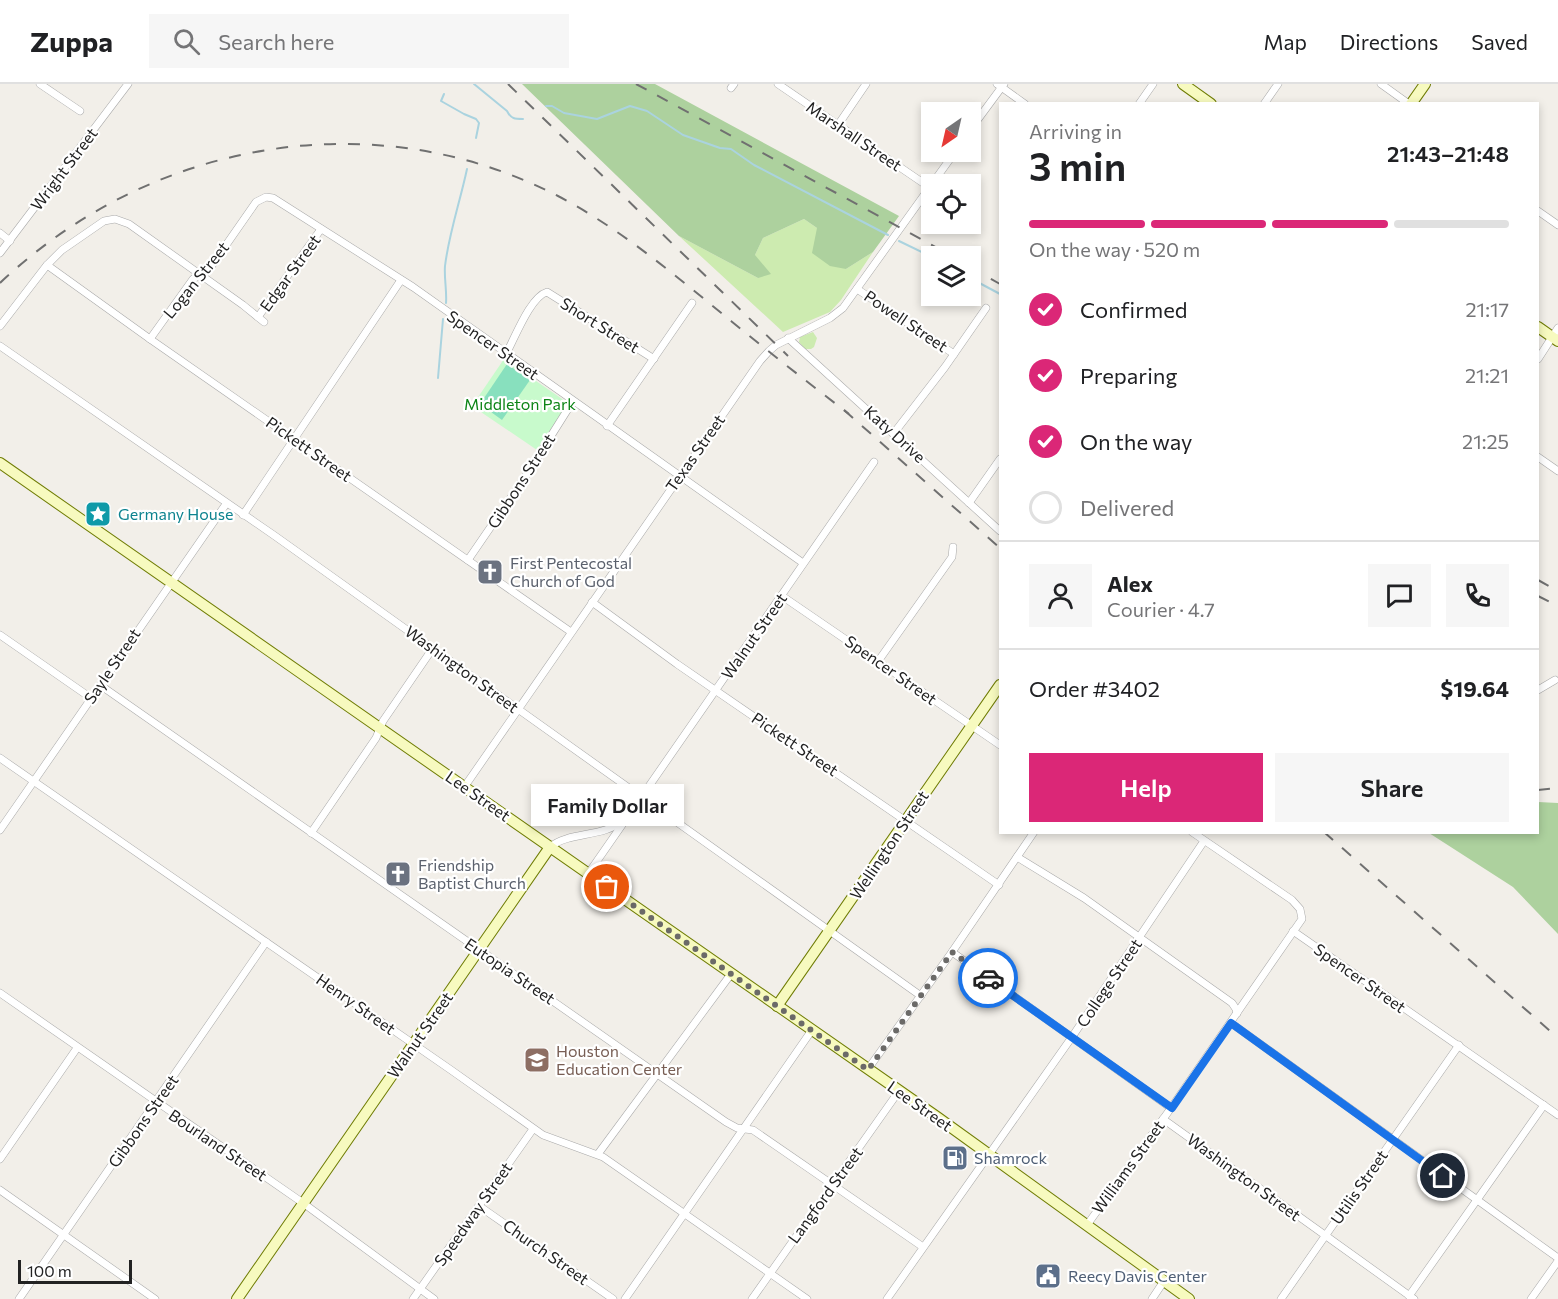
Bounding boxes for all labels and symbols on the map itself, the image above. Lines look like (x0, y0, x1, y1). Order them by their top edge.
street label: Marshall Street (803, 97, 906, 175)
north arrow (921, 102, 981, 162)
street label: Wright Street (26, 123, 101, 214)
street label: Edgar Street (255, 230, 324, 315)
street label: Logan Street (159, 237, 233, 322)
street label: Powell Street (861, 286, 952, 356)
street label: Short Street (557, 293, 644, 357)
street label: Spencer Street (444, 306, 543, 383)
park label: Middleton Park (464, 394, 576, 413)
street label: Katy Drive (861, 401, 930, 466)
street label: Texas Street (661, 410, 728, 495)
street label: Pickett Street (263, 412, 356, 485)
street label: Gibbons Street (483, 429, 558, 532)
place icon: Germany House (83, 499, 113, 529)
place label: Germany House (118, 504, 233, 523)
place label: First Pentecostal Church of God (510, 553, 632, 590)
church icon: First Pentecostal Church of God (475, 557, 505, 587)
street label: Walnut Street (717, 589, 791, 682)
street label: Washington Street (402, 621, 523, 716)
street label: Sayle Street (79, 624, 144, 707)
street label: Spencer Street (842, 631, 941, 708)
street label: Pickett Street (748, 708, 842, 780)
street label: Lee Street (442, 766, 515, 825)
callout: Family Dollar (530, 785, 684, 827)
street label: Wellington Street (845, 786, 932, 903)
place label: Friendship Baptist Church (418, 855, 526, 892)
church icon: Friendship Baptist Church (383, 859, 413, 889)
pin (581, 861, 632, 912)
street label: Eutopia Street (462, 933, 559, 1008)
street label: College Street (1072, 935, 1145, 1030)
street label: Spencer Street (1311, 939, 1410, 1016)
courier (958, 948, 1018, 1008)
street label: Henry Street (313, 969, 400, 1038)
street label: Walnut Street (383, 988, 457, 1081)
place label: Houston Education Center (556, 1041, 683, 1078)
school or university icon: Houston Education Center (522, 1045, 552, 1075)
street label: Gibbons Street (104, 1070, 182, 1171)
street label: Lee Street (884, 1076, 957, 1135)
street label: Bourland Street (166, 1105, 271, 1185)
street label: Williams Street (1087, 1116, 1168, 1217)
street label: Washington Street (1184, 1129, 1305, 1224)
street label: Langford Street (783, 1142, 866, 1247)
fuel station icon: Shamrock (940, 1143, 970, 1173)
street label: Utilis Street (1326, 1146, 1391, 1227)
place label: Shamrock (974, 1148, 1047, 1167)
pin (1417, 1150, 1468, 1201)
street label: Speedway Street (430, 1158, 516, 1269)
street label: Church Street (500, 1215, 593, 1288)
scale bar (18, 1257, 132, 1284)
public building icon: Reecy Davis Center (1033, 1261, 1063, 1291)
place label: Reecy Davis Center (1068, 1266, 1207, 1285)

